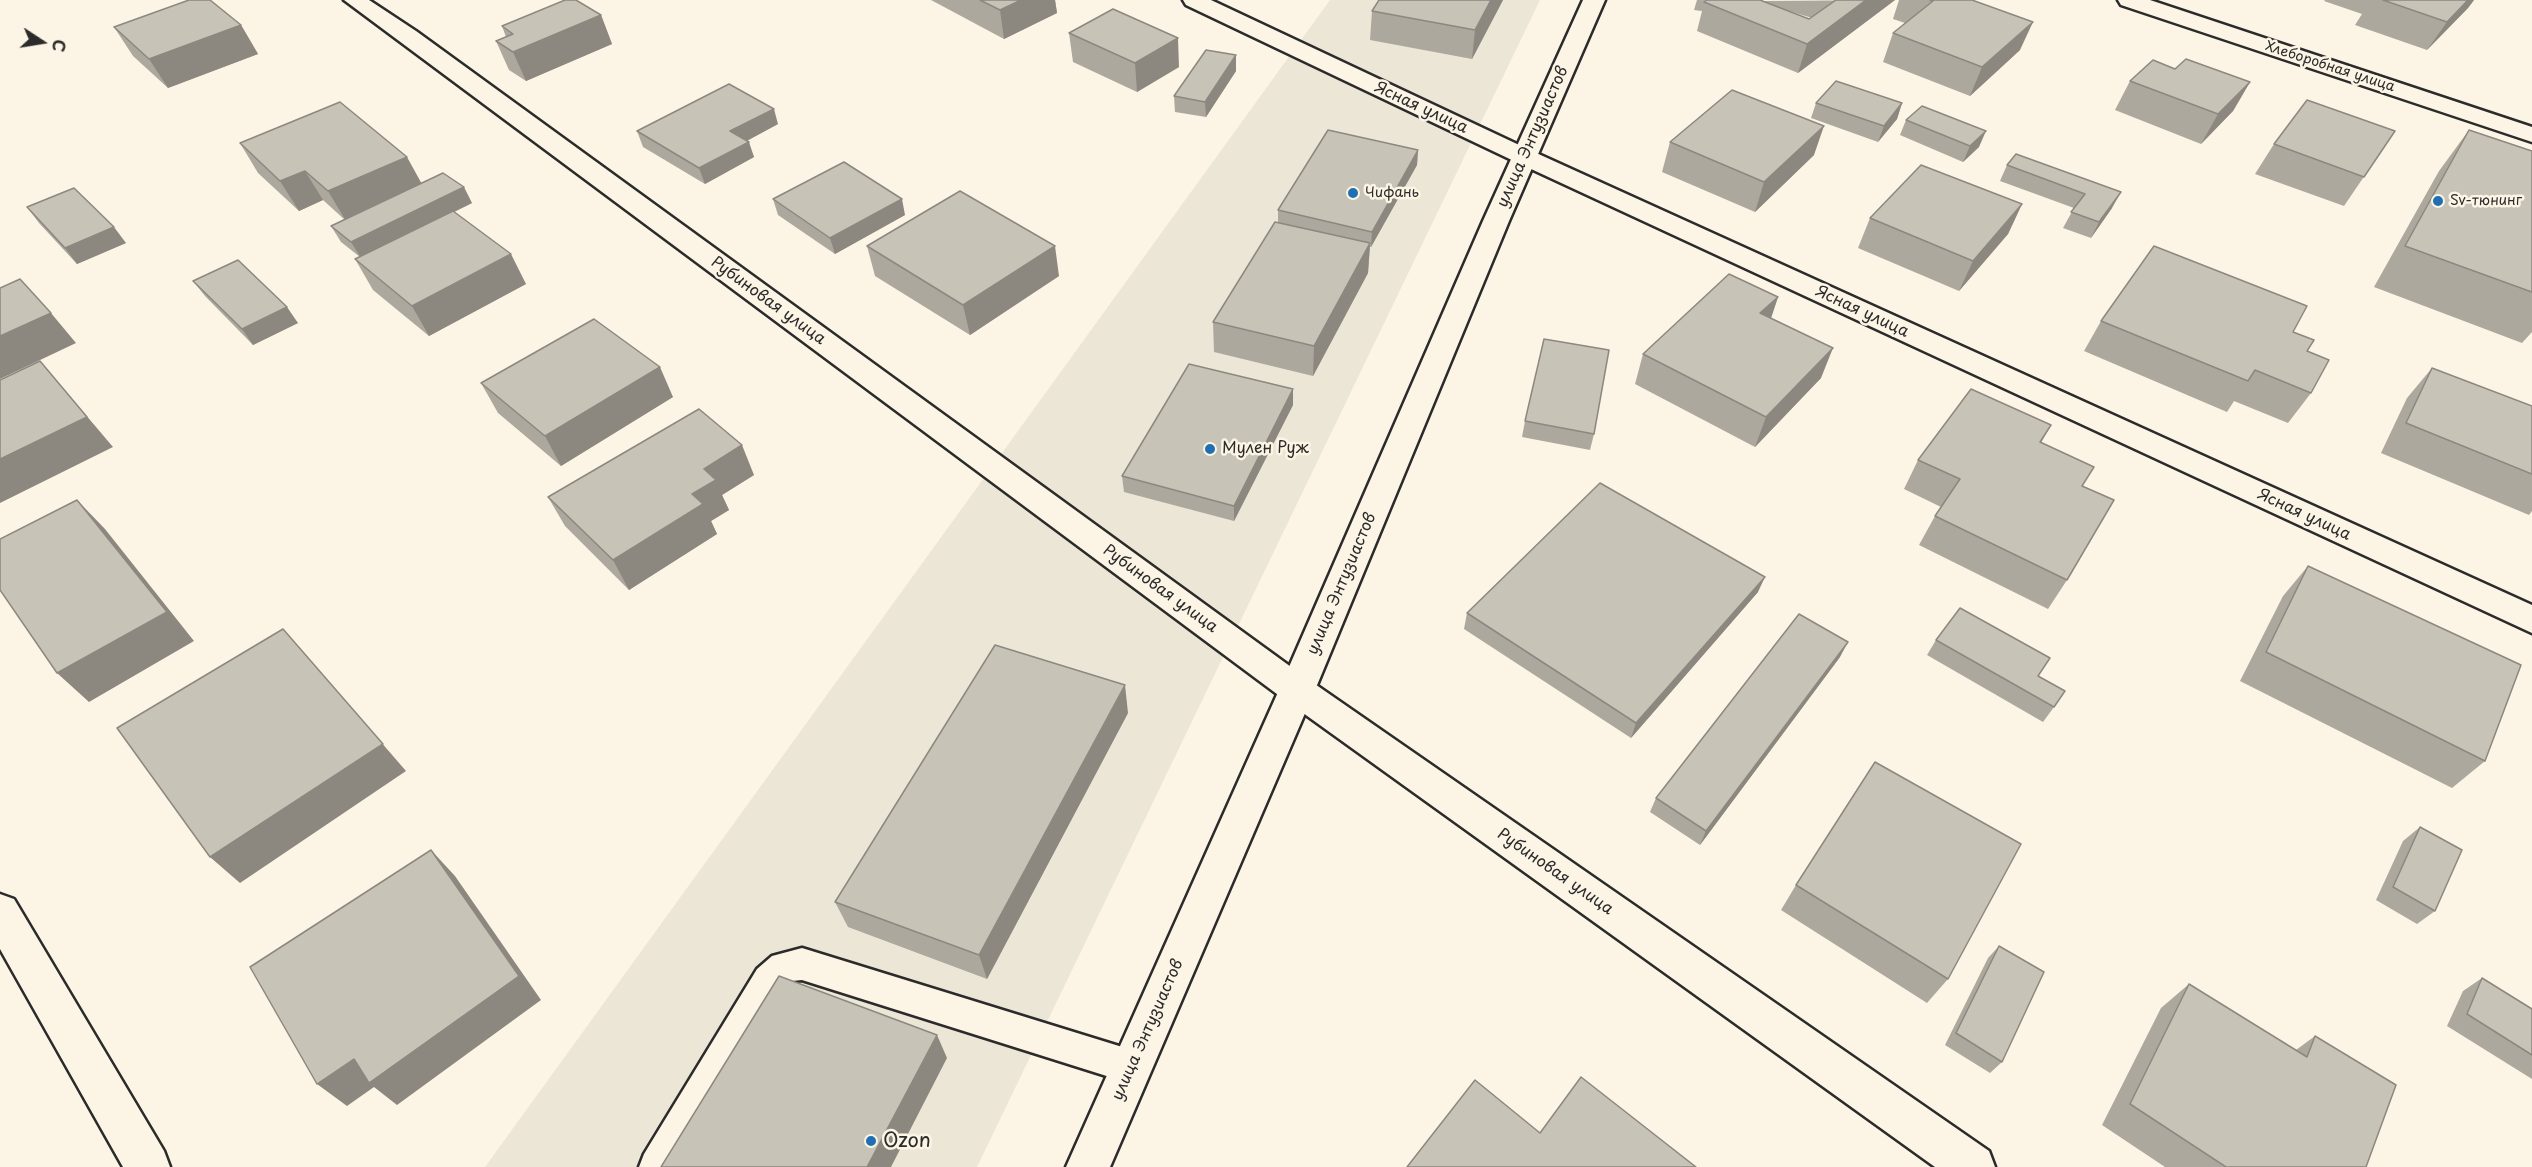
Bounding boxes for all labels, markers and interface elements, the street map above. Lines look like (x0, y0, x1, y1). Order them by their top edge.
north arrow (12, 12, 72, 72)
text: С (47, 37, 73, 54)
street label: Хлеборобная улица (2263, 38, 2397, 96)
street label: улица Энтузиастов (1493, 63, 1573, 211)
street label: Ясная улица (1371, 78, 1471, 138)
place label: Чифань (1365, 185, 1419, 201)
marker: Чифань (1346, 186, 1360, 200)
place label: Sv-тюнинг (2450, 193, 2522, 209)
marker: Sv-тюнинг (2431, 194, 2445, 208)
street label: Рубиновая улица (707, 253, 829, 349)
street label: Ясная улица (1812, 282, 1912, 342)
place label: Мулен Руж (1222, 439, 1309, 459)
marker: Мулен Руж (1203, 442, 1217, 456)
street label: Ясная улица (2254, 485, 2354, 545)
street label: улица Энтузиастов (1303, 510, 1381, 658)
street label: Рубиновая улица (1099, 541, 1221, 637)
street label: Рубиновая улица (1493, 825, 1617, 919)
street label: улица Энтузиастов (1108, 956, 1188, 1104)
place label: Ozon (883, 1129, 931, 1153)
marker: Ozon (864, 1134, 878, 1148)

